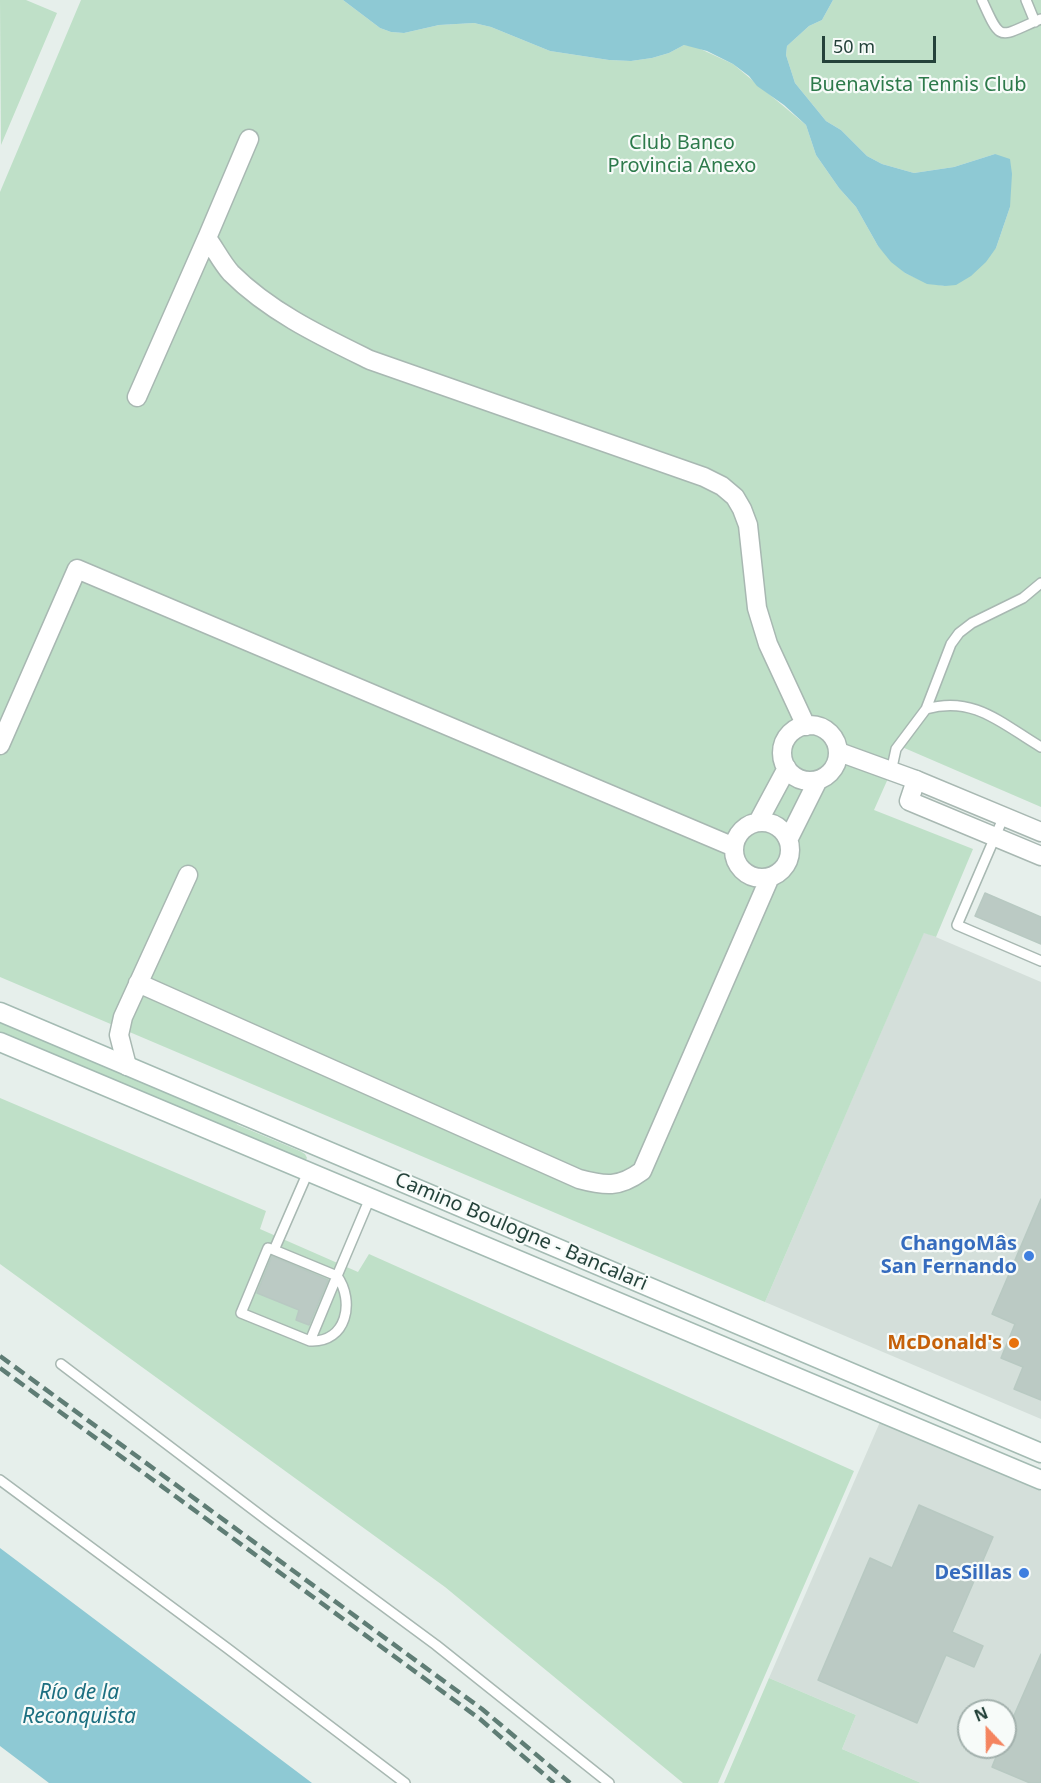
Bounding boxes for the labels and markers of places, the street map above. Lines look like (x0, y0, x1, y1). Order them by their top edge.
place label: ChangoMâs San Fernando (881, 1232, 1017, 1279)
marker: ChangoMâs San Fernando (1022, 1249, 1036, 1263)
place label: McDonald's (887, 1331, 1002, 1355)
marker: McDonald's (1007, 1336, 1021, 1350)
place label: DeSillas (934, 1561, 1012, 1585)
marker: DeSillas (1017, 1566, 1031, 1580)

